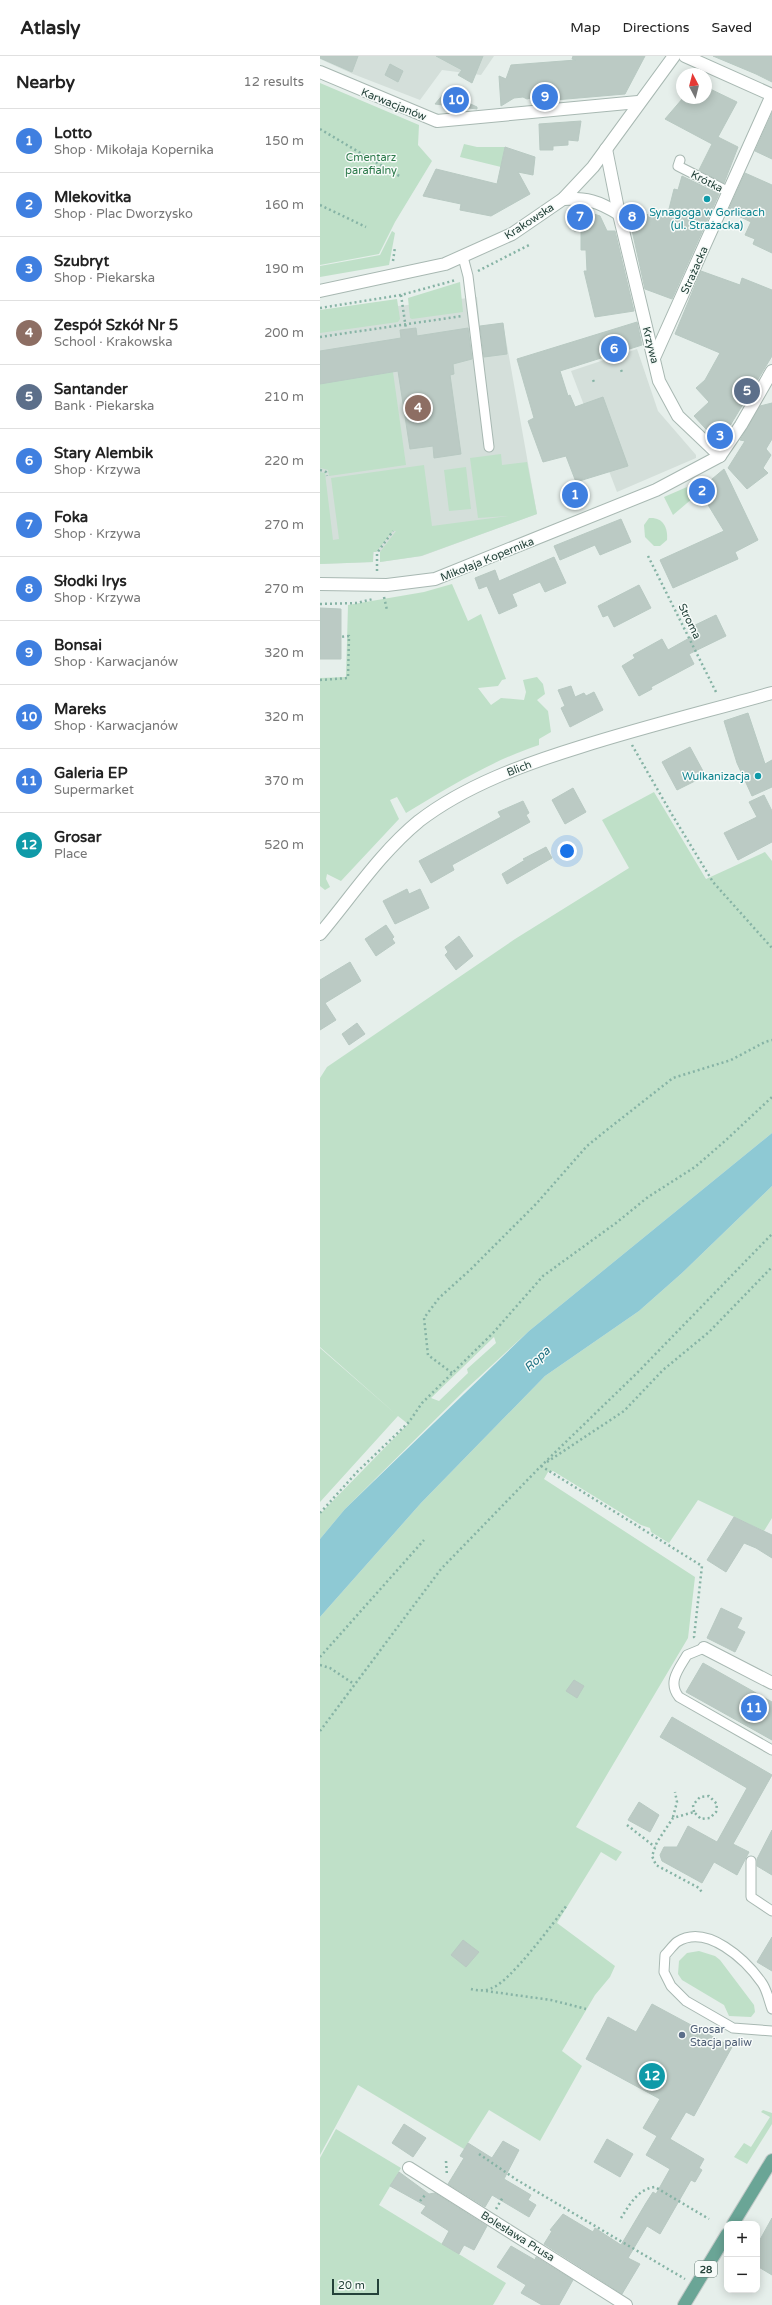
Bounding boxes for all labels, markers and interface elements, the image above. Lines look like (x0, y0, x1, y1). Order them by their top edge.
text: Atlasly (20, 17, 80, 39)
text: Map (570, 19, 601, 36)
text: Directions (623, 19, 690, 36)
text: Saved (712, 19, 752, 36)
north arrow (676, 68, 712, 104)
text: Nearby (16, 72, 75, 93)
text: 12 results (244, 74, 304, 90)
pin: 9 (532, 82, 558, 112)
street label: Karwacjanów (359, 85, 429, 124)
pin: 10 (443, 85, 469, 115)
text: Lotto (54, 124, 92, 142)
text: 1 (25, 133, 33, 149)
text: 150 m (264, 133, 304, 149)
text: Shop · Mikołaja Kopernika (54, 142, 214, 158)
park label: Cmentarz parafialny (345, 151, 397, 177)
street label: Krótka (689, 168, 725, 195)
text: Mlekovitka (54, 188, 132, 206)
marker: Synagoga w Gorlicach (ul. Strażacka) (702, 194, 712, 204)
text: 2 (25, 197, 33, 213)
text: 160 m (264, 197, 304, 213)
street label: Krakowska (502, 201, 556, 242)
pin: 7 (567, 202, 593, 232)
pin: 8 (619, 202, 645, 232)
text: Shop · Plac Dworzysko (54, 206, 193, 222)
place label: Synagoga w Gorlicach (ul. Strażacka) (649, 206, 765, 232)
street label: Strażacka (678, 244, 711, 296)
text: Szubryt (54, 252, 109, 270)
text: 3 (25, 261, 33, 277)
text: 190 m (264, 261, 304, 277)
text: Shop · Piekarska (54, 270, 155, 286)
text: Zespół Szkół Nr 5 (54, 316, 178, 334)
text: 4 (25, 325, 33, 341)
text: 200 m (264, 325, 304, 341)
street label: Krzywa (640, 325, 661, 365)
text: School · Krakowska (54, 334, 173, 350)
pin: 6 (601, 334, 627, 364)
pin: 5 (734, 376, 760, 406)
text: Santander (54, 380, 128, 398)
text: 5 (25, 389, 33, 405)
text: 210 m (264, 389, 304, 405)
pin: 4 (405, 393, 431, 423)
text: Bank · Piekarska (54, 398, 154, 414)
pin: 3 (707, 421, 733, 451)
text: Stary Alembik (54, 444, 153, 462)
text: 6 (25, 453, 33, 469)
text: 220 m (264, 453, 304, 469)
text: Shop · Krzywa (54, 462, 141, 478)
pin: 2 (689, 476, 715, 506)
pin: 1 (562, 480, 588, 510)
text: Foka (54, 508, 88, 526)
text: 7 (25, 517, 33, 533)
text: 270 m (264, 517, 304, 533)
text: Shop · Krzywa (54, 526, 141, 542)
street label: Mikołaja Kopernika (439, 535, 536, 584)
text: Słodki Irys (54, 572, 127, 590)
text: 8 (25, 581, 33, 597)
text: 270 m (264, 581, 304, 597)
text: Shop · Krzywa (54, 590, 141, 606)
street label: Stroma (675, 601, 704, 641)
text: Bonsai (54, 636, 102, 654)
text: 9 (25, 645, 33, 661)
text: 320 m (264, 645, 304, 661)
text: Shop · Karwacjanów (54, 654, 178, 670)
text: Mareks (54, 700, 106, 718)
text: 10 (21, 709, 37, 725)
text: 320 m (264, 709, 304, 725)
text: Shop · Karwacjanów (54, 718, 178, 734)
street label: Blich (505, 758, 533, 779)
text: Galeria EP (54, 764, 127, 782)
place label: Wulkanizacja (682, 770, 750, 783)
marker: Wulkanizacja (753, 771, 763, 781)
text: 11 (21, 773, 37, 789)
text: 370 m (264, 773, 304, 789)
text: Supermarket (54, 782, 134, 798)
text: Grosar (54, 828, 101, 846)
text: 12 (21, 837, 37, 853)
text: 520 m (264, 837, 304, 853)
your location (557, 841, 577, 861)
text: Place (54, 846, 87, 862)
water label: Ropa (521, 1343, 553, 1374)
pin: 11 (741, 1693, 767, 1723)
place label: Grosar Stacja paliw (690, 2023, 752, 2049)
marker: Grosar Stacja paliw (677, 2030, 687, 2040)
pin: 12 (639, 2061, 665, 2091)
street label: Bolesława Prusa (478, 2208, 557, 2264)
map controls (724, 2221, 760, 2293)
button: + (724, 2221, 760, 2257)
button: − (724, 2257, 760, 2293)
road number: 28 (695, 2261, 717, 2277)
scale bar (332, 2277, 379, 2296)
text: 20 m (338, 2279, 365, 2292)

